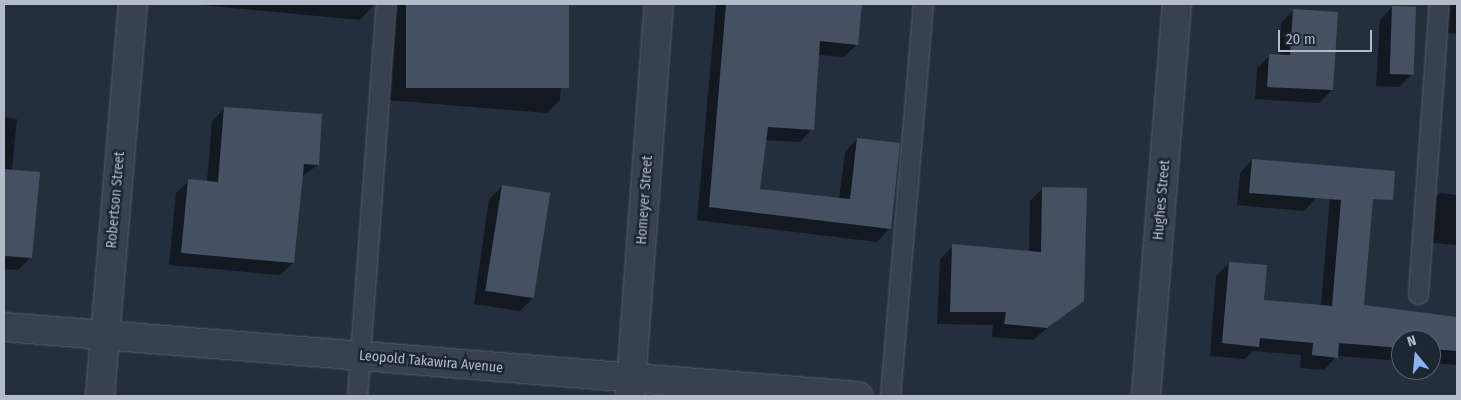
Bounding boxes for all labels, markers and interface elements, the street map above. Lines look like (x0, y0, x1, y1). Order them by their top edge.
scale bar (1281, 20, 1375, 52)
text: 20 m (1286, 30, 1316, 48)
street label: Robertson Street (103, 151, 129, 249)
street label: Homeyer Street (634, 155, 656, 245)
street label: Hughes Street (1150, 159, 1174, 241)
north arrow (1391, 330, 1441, 380)
text: N (1405, 332, 1418, 350)
street label: Leopold Takawira Avenue (358, 347, 504, 377)

